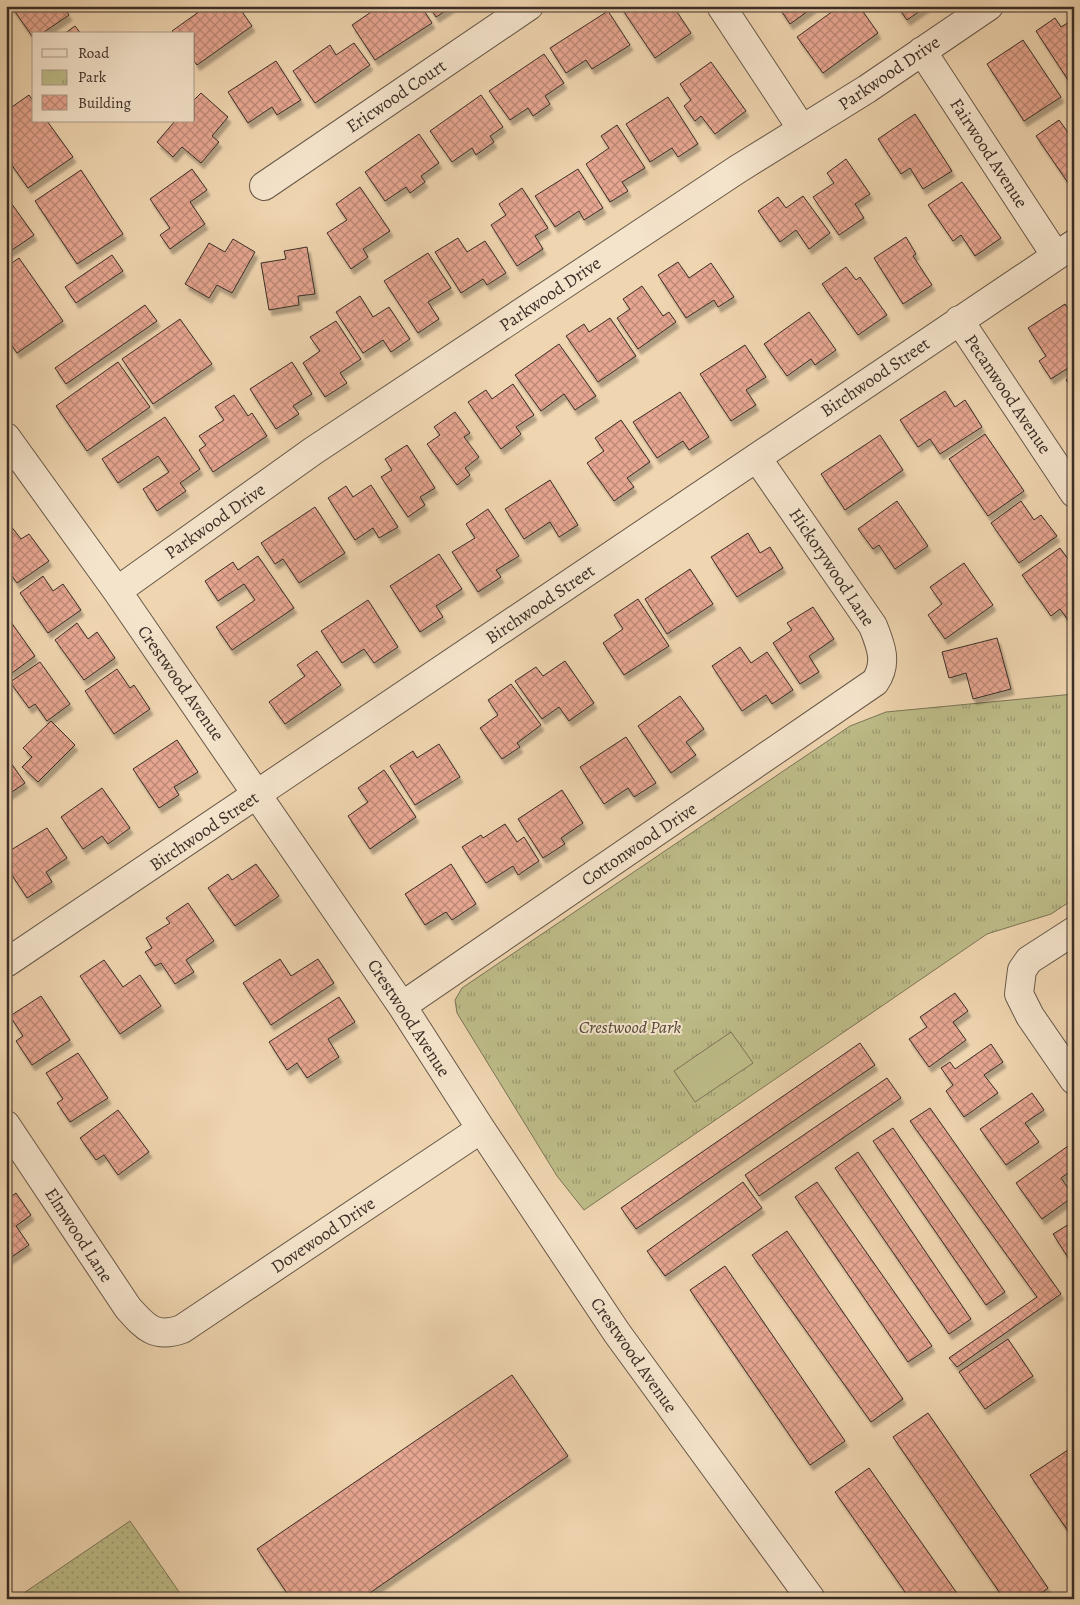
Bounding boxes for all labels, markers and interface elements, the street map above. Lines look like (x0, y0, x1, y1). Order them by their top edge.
street label: Parkwood Drive (833, 30, 945, 116)
legend (32, 32, 195, 122)
text: Road (78, 43, 110, 63)
street label: Ericwood Court (341, 54, 451, 138)
text: Park (78, 67, 107, 87)
text: Building (78, 93, 131, 113)
street label: Fairwood Avenue (945, 94, 1033, 212)
street label: Parkwood Drive (494, 251, 606, 337)
street label: Pecanwood Avenue (959, 329, 1057, 459)
street label: Birchwood Street (816, 331, 934, 422)
street label: Parkwood Drive (160, 477, 270, 565)
street label: Hickorywood Lane (784, 503, 880, 631)
street label: Birchwood Street (481, 558, 599, 649)
street label: Crestwood Avenue (132, 620, 230, 746)
street label: Birchwood Street (145, 785, 263, 876)
street label: Cottonwood Drive (577, 797, 701, 891)
street label: Crestwood Avenue (362, 954, 456, 1082)
park label: Crestwood Park (579, 1015, 681, 1039)
street label: Elmwood Lane (39, 1183, 119, 1287)
street label: Dovewood Drive (266, 1191, 380, 1279)
street label: Crestwood Avenue (585, 1292, 683, 1418)

